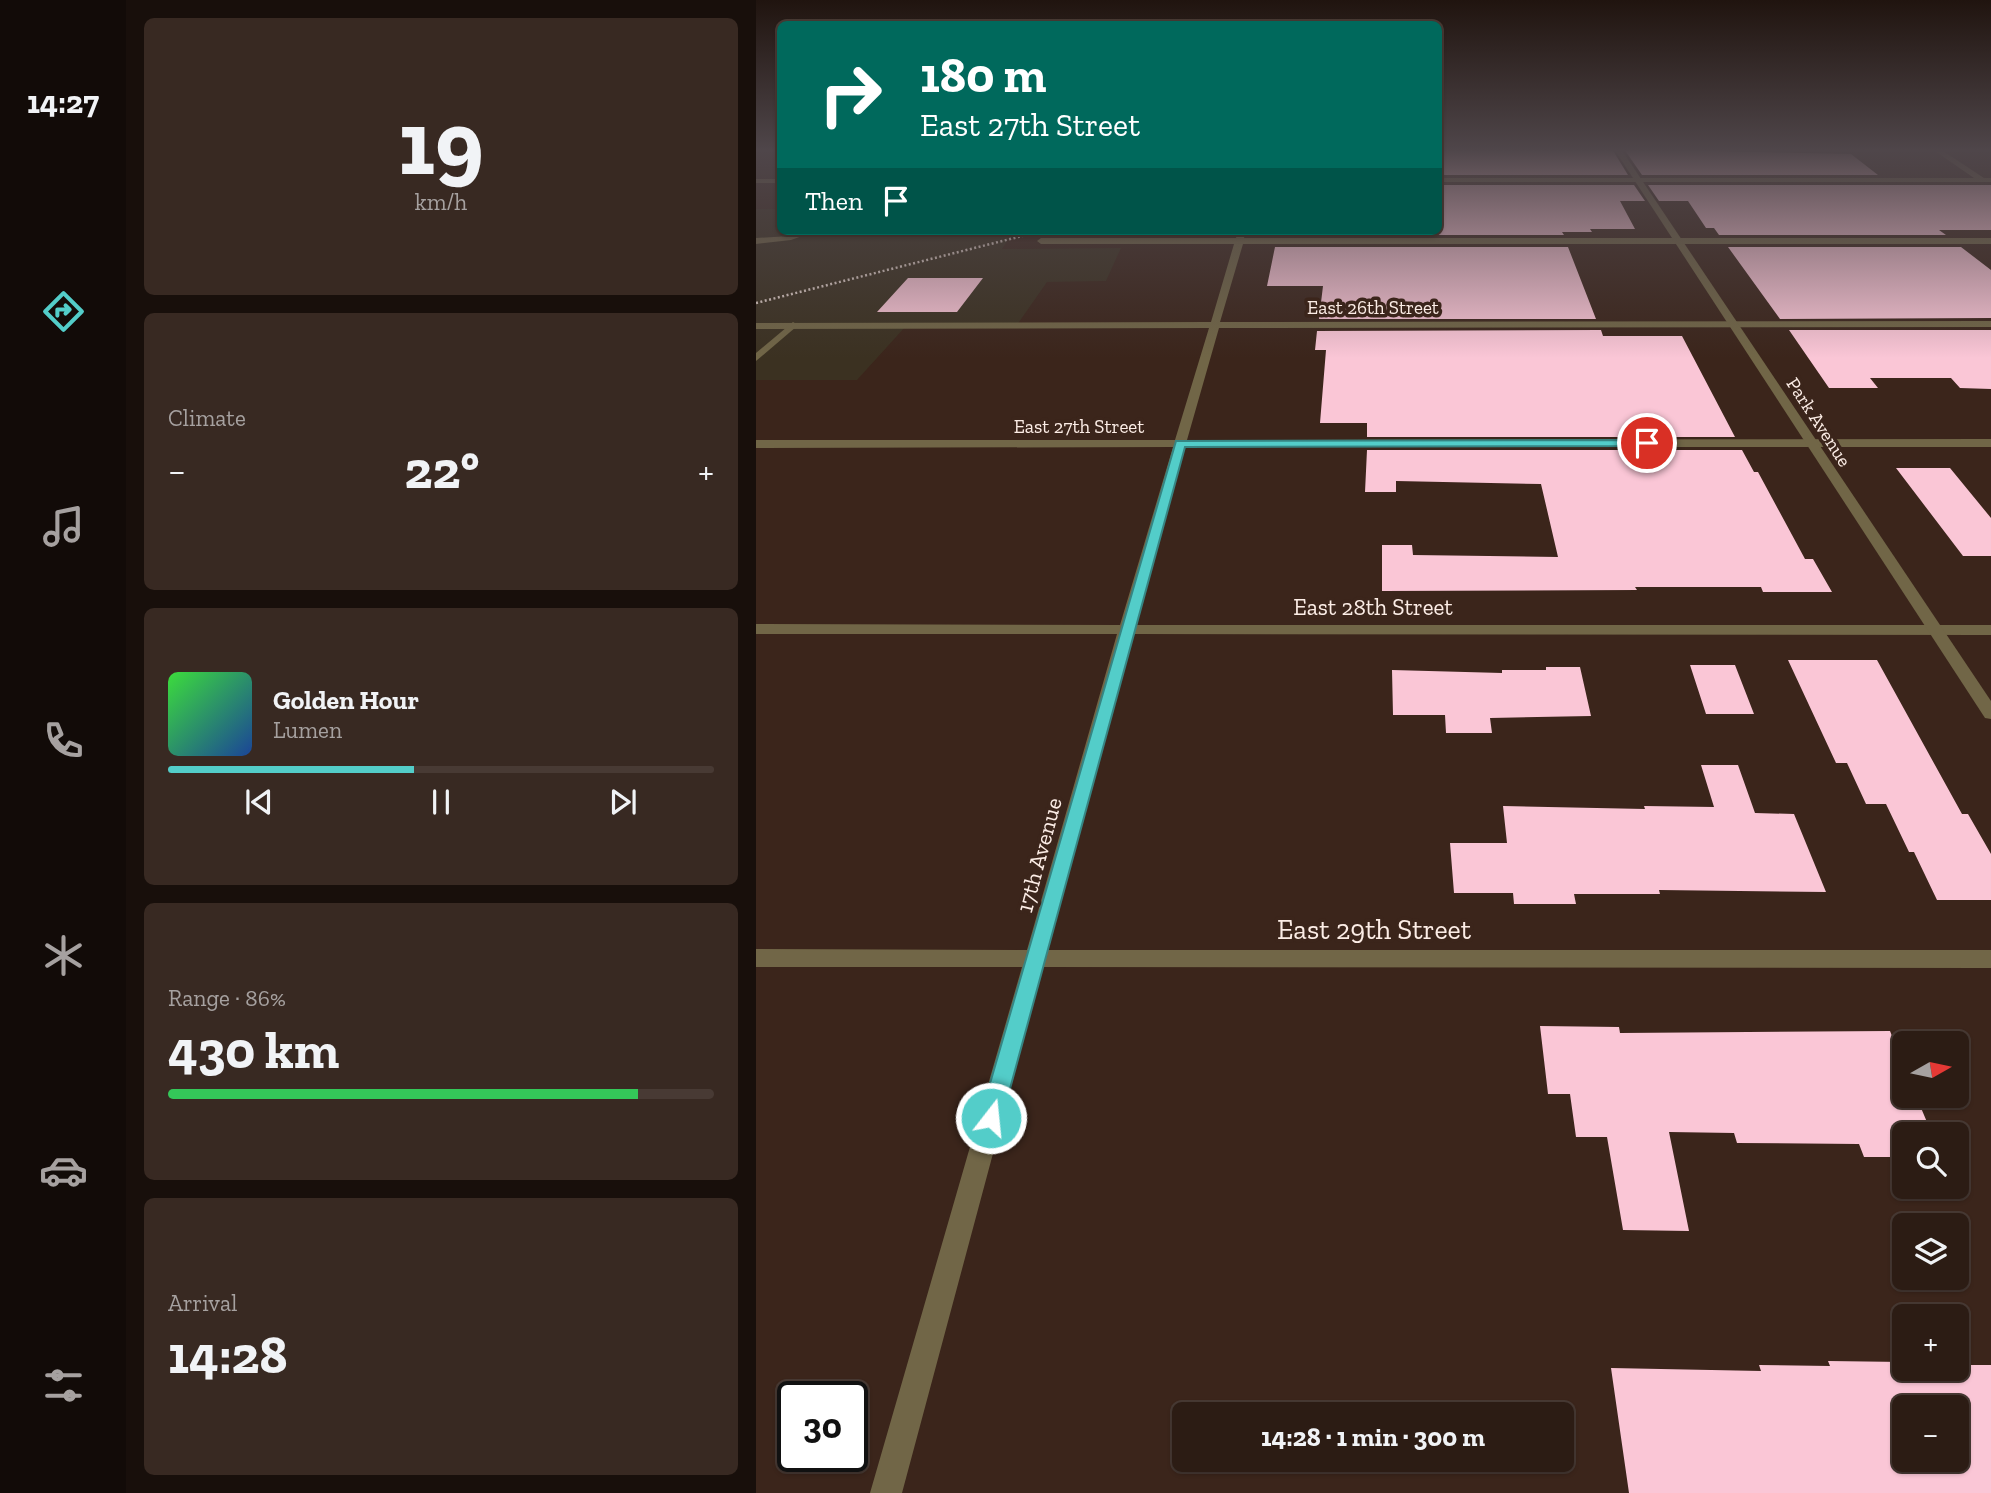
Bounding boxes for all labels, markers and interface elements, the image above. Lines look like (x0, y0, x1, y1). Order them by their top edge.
text: 180 m (920, 46, 1047, 105)
icon: right (805, 49, 896, 140)
text: 14:27 (27, 83, 99, 121)
text: 19 (398, 88, 484, 197)
text: East 27th Street (920, 106, 1140, 144)
icon: arrive (877, 182, 915, 220)
text: Then (805, 185, 863, 217)
text: km/h (415, 188, 467, 216)
icon: directions (39, 287, 88, 336)
street label: East 26th Street (1307, 296, 1439, 319)
street label: Park Avenue (1782, 373, 1856, 471)
text: Climate (168, 404, 246, 432)
pin (1617, 413, 1677, 473)
street label: East 27th Street (1014, 415, 1144, 438)
icon: arrive (1628, 424, 1666, 462)
text: 22° (405, 439, 479, 501)
text: − (168, 448, 186, 494)
text: + (698, 448, 714, 494)
icon: music (39, 502, 88, 551)
street label: East 28th Street (1293, 593, 1453, 621)
text: Golden Hour (273, 684, 419, 716)
icon: phone (39, 716, 88, 765)
text: Lumen (273, 716, 342, 744)
icon: previous (240, 783, 278, 821)
icon: pause (422, 783, 460, 821)
icon: next (604, 783, 642, 821)
street label: 17th Avenue (1010, 794, 1068, 916)
street label: East 29th Street (1277, 913, 1472, 946)
icon: climate (39, 931, 88, 980)
text: Range · 86% (168, 984, 286, 1012)
text: 430 km (168, 1019, 339, 1081)
north arrow (1892, 1031, 1969, 1108)
map controls (1892, 1031, 1969, 1472)
position arrow (954, 1081, 1028, 1155)
button: search (1892, 1122, 1969, 1199)
icon: car (39, 1146, 88, 1195)
button: layers (1892, 1213, 1969, 1290)
text: Arrival (168, 1289, 237, 1317)
button: + (1892, 1304, 1969, 1381)
text: 14:28 (168, 1324, 288, 1386)
icon: filters (39, 1361, 88, 1410)
speed limit sign: 30 (777, 1381, 868, 1472)
button: − (1892, 1395, 1969, 1472)
text: 14:28 · 1 min · 300 m (1261, 1421, 1485, 1453)

